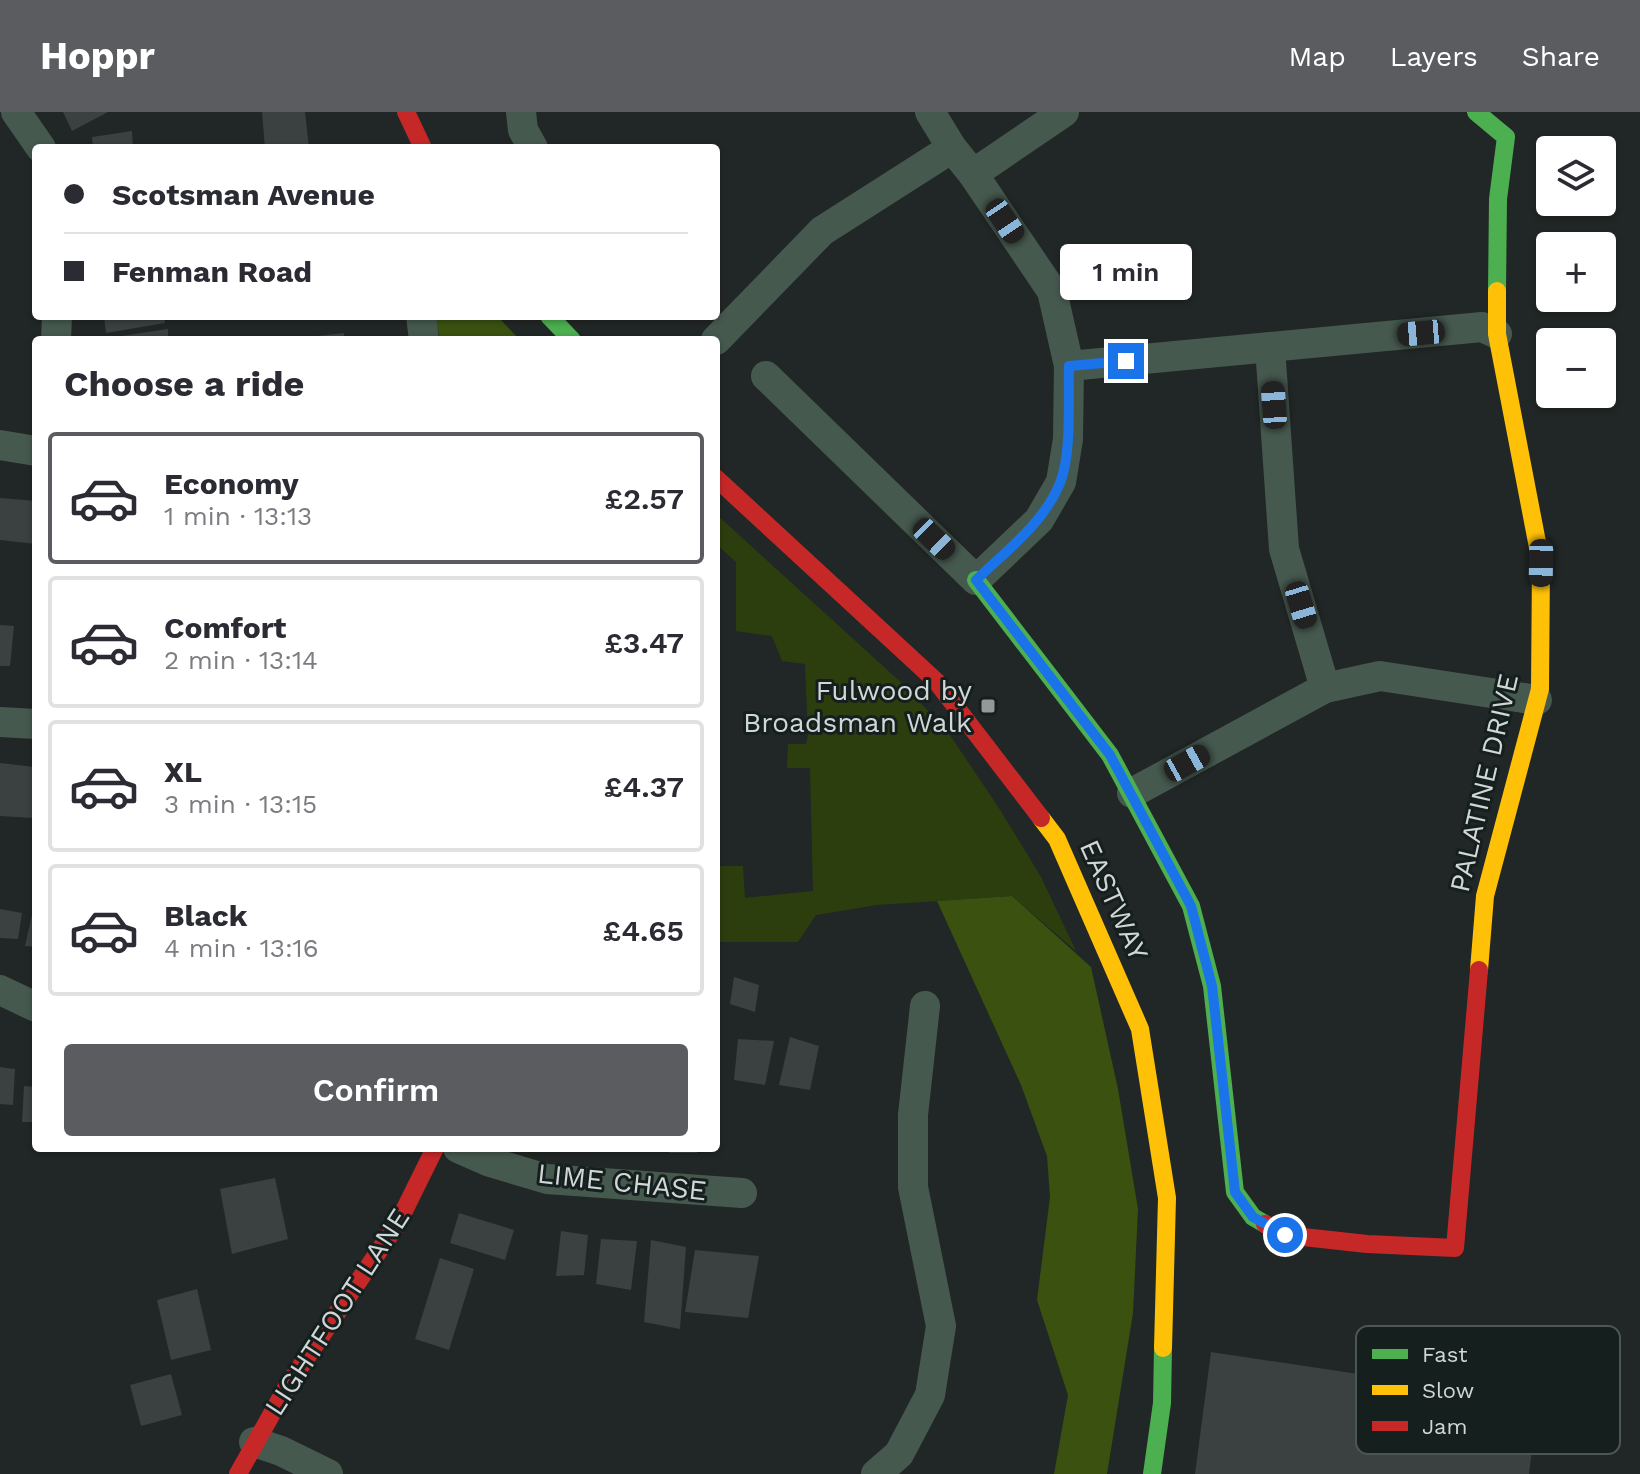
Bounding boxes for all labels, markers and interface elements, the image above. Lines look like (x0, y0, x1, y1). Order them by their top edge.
text: Hoppr (40, 34, 155, 78)
text: Map (1289, 40, 1346, 73)
text: Layers (1390, 40, 1478, 73)
text: Share (1522, 40, 1600, 73)
map controls (1536, 136, 1616, 408)
button: layers (1536, 136, 1616, 216)
text: Scotsman Avenue (112, 177, 375, 212)
car (982, 194, 1028, 248)
button: + (1536, 232, 1616, 312)
callout: 1 min (1060, 245, 1192, 301)
text: Fenman Road (112, 254, 312, 289)
text: 1 min (1093, 257, 1159, 287)
car (1396, 319, 1446, 347)
button: − (1536, 328, 1616, 408)
route end (1108, 343, 1144, 379)
text: Choose a ride (64, 363, 304, 405)
car (1260, 380, 1288, 430)
icon: car (68, 462, 140, 534)
text: Economy (164, 466, 299, 501)
text: £2.57 (605, 481, 684, 516)
text: 1 min · 13:13 (164, 501, 312, 531)
car (908, 514, 960, 564)
car (1529, 539, 1553, 587)
car (1283, 579, 1319, 631)
icon: car (68, 606, 140, 678)
text: Comfort (164, 610, 286, 645)
text: £3.47 (604, 625, 684, 660)
text: 2 min · 13:14 (164, 645, 318, 675)
street label: PALATINE DRIVE (1443, 671, 1525, 895)
place label: Fulwood by Broadsman Walk (743, 674, 973, 739)
marker: Fulwood by Broadsman Walk (979, 697, 997, 715)
car (1160, 741, 1214, 785)
icon: car (68, 750, 140, 822)
text: XL (164, 754, 202, 789)
text: £4.37 (604, 769, 684, 804)
text: 3 min · 13:15 (164, 789, 317, 819)
street label: EASTWAY (1073, 835, 1155, 965)
icon: car (68, 894, 140, 966)
text: Black (164, 898, 248, 933)
text: £4.65 (603, 913, 684, 948)
text: 4 min · 13:16 (164, 933, 319, 963)
button: Confirm (64, 1044, 688, 1136)
street label: LIME CHASE (536, 1157, 708, 1207)
street label: LIGHTFOOT LANE (258, 1202, 416, 1422)
route start (1267, 1217, 1303, 1253)
legend (1356, 1326, 1620, 1454)
text: Fast (1422, 1342, 1468, 1367)
text: Slow (1422, 1378, 1474, 1403)
text: Jam (1422, 1414, 1467, 1439)

